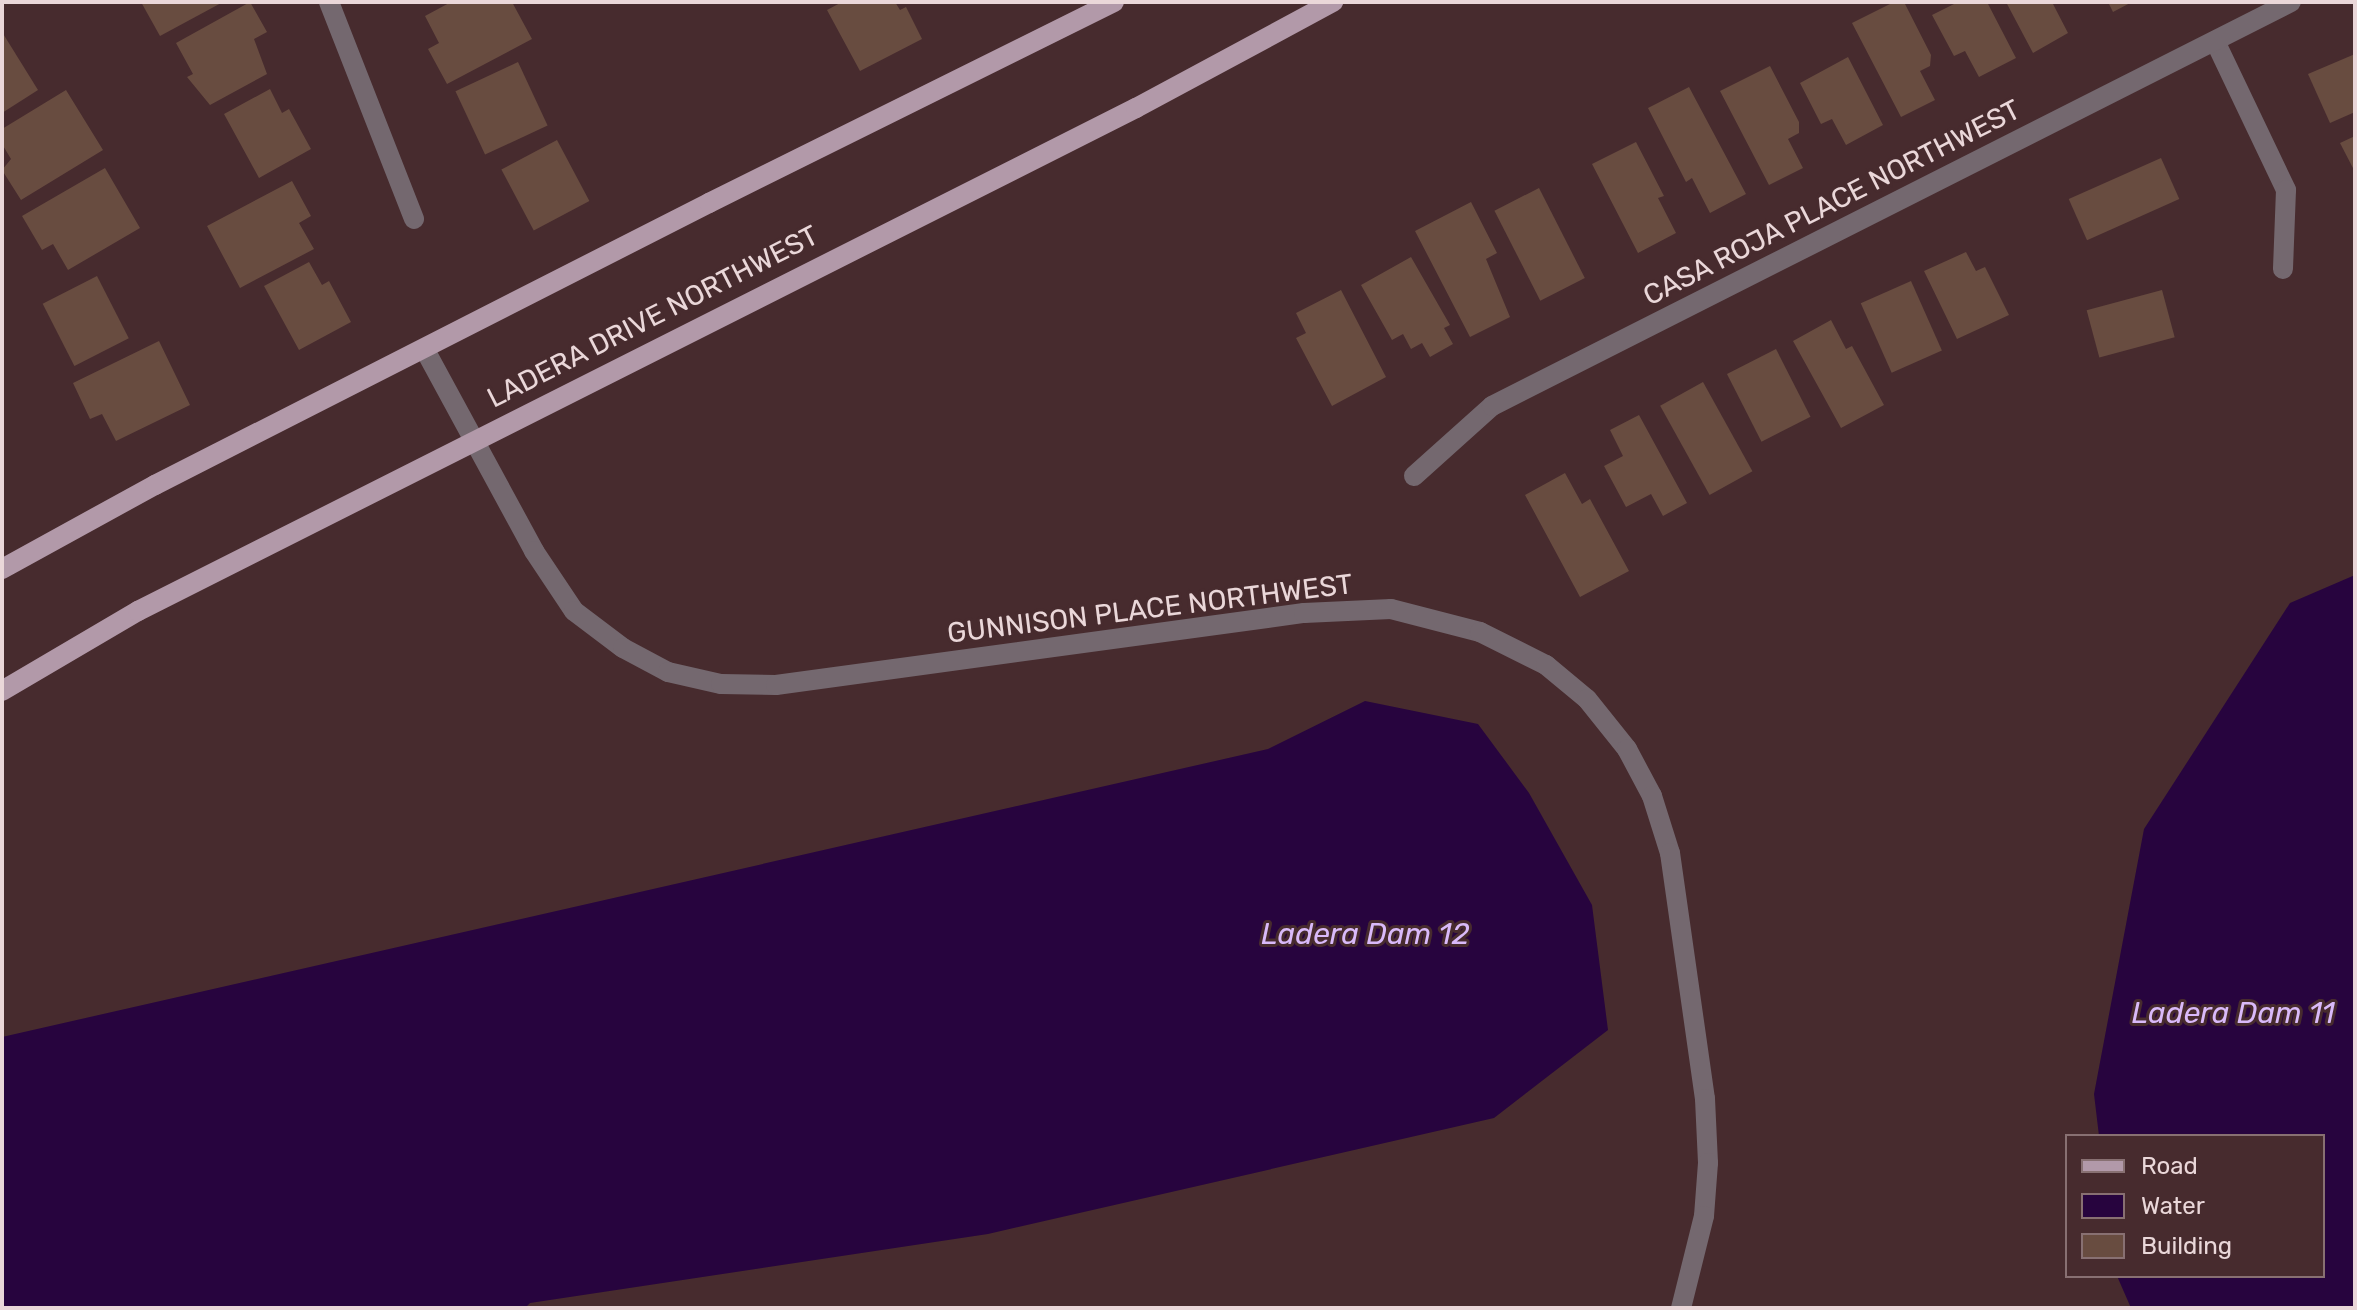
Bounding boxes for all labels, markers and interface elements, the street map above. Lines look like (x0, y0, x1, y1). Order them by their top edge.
street label: CASA ROJA PLACE NORTHWEST (1637, 93, 2027, 313)
street label: LADERA DRIVE NORTHWEST (482, 219, 824, 415)
street label: GUNNISON PLACE NORTHWEST (945, 567, 1355, 651)
water label: Ladera Dam 12 (1261, 916, 1469, 952)
water label: Ladera Dam 11 (2131, 995, 2335, 1031)
legend (2065, 1134, 2325, 1278)
text: Road (2141, 1152, 2198, 1180)
text: Water (2141, 1192, 2205, 1220)
text: Building (2141, 1232, 2232, 1260)

